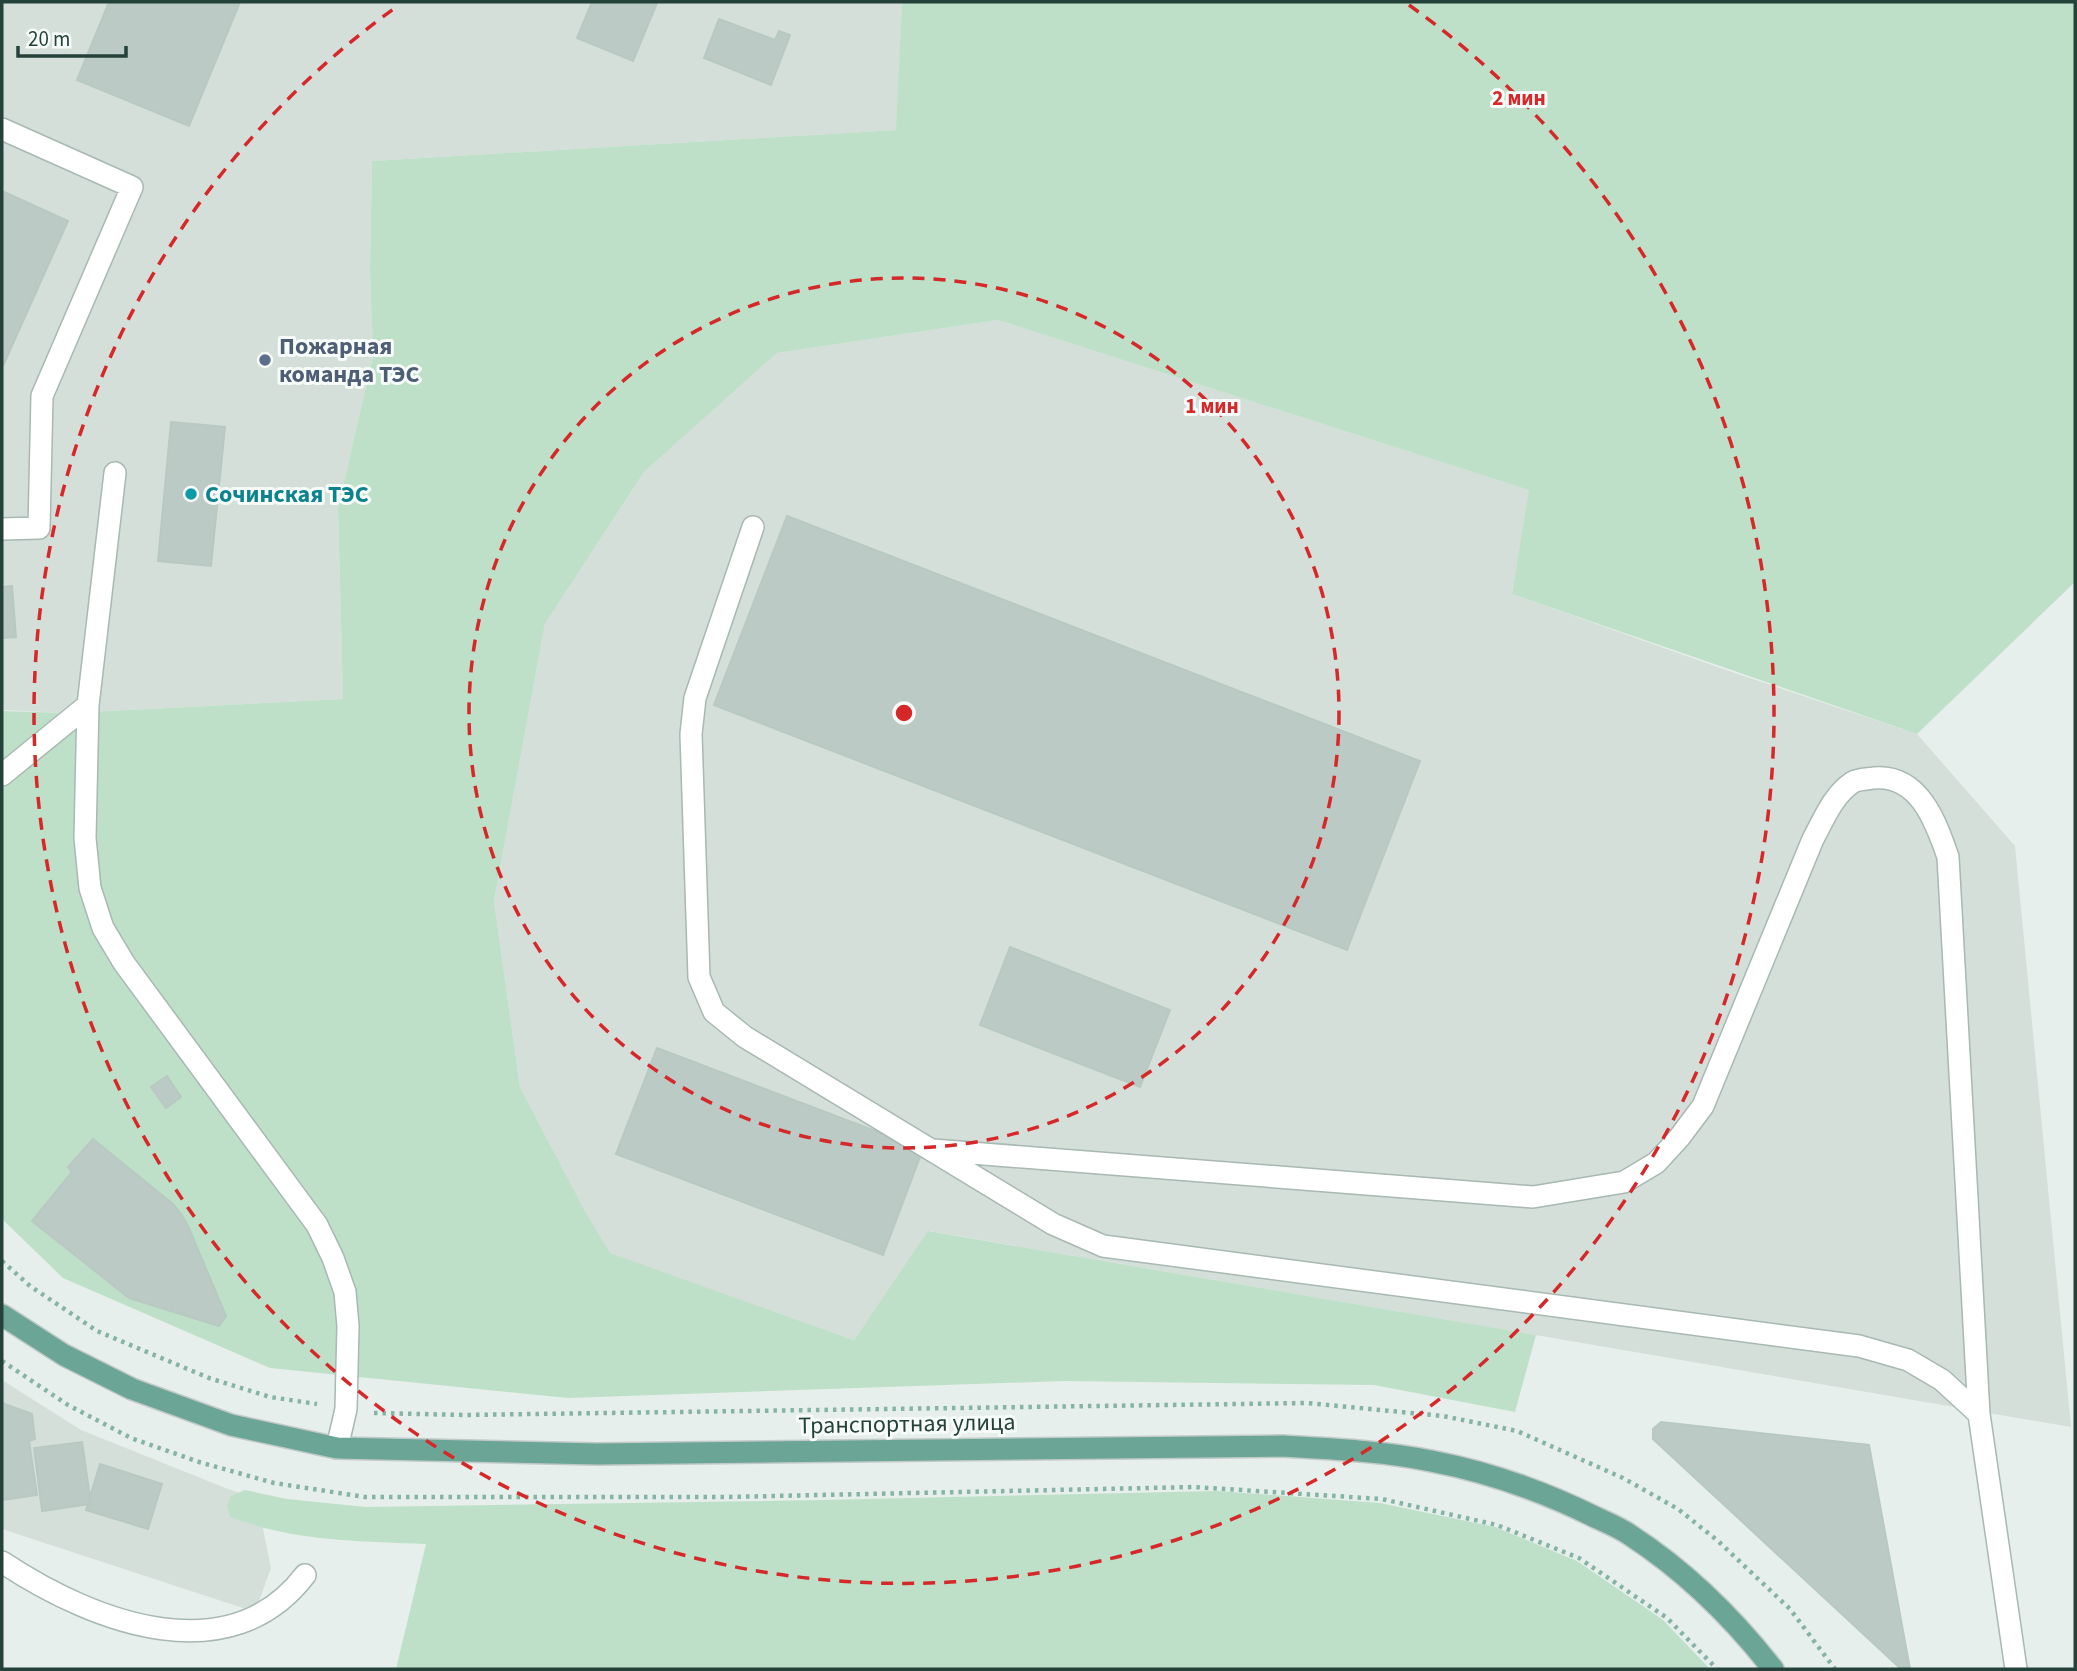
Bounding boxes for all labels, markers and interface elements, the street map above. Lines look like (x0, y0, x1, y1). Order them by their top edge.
scale bar (18, 14, 126, 58)
text: 20 m (28, 24, 70, 54)
text: 2 мин (1492, 83, 1546, 113)
place label: Пожарная команда ТЭС (279, 329, 420, 392)
marker: Пожарная команда ТЭС (257, 352, 273, 368)
text: 1 мин (1185, 391, 1239, 421)
place label: Сочинская ТЭС (205, 477, 369, 512)
marker: Сочинская ТЭС (183, 486, 199, 502)
centre of rings (892, 701, 916, 725)
street label: Транспортная улица (798, 1405, 1016, 1443)

